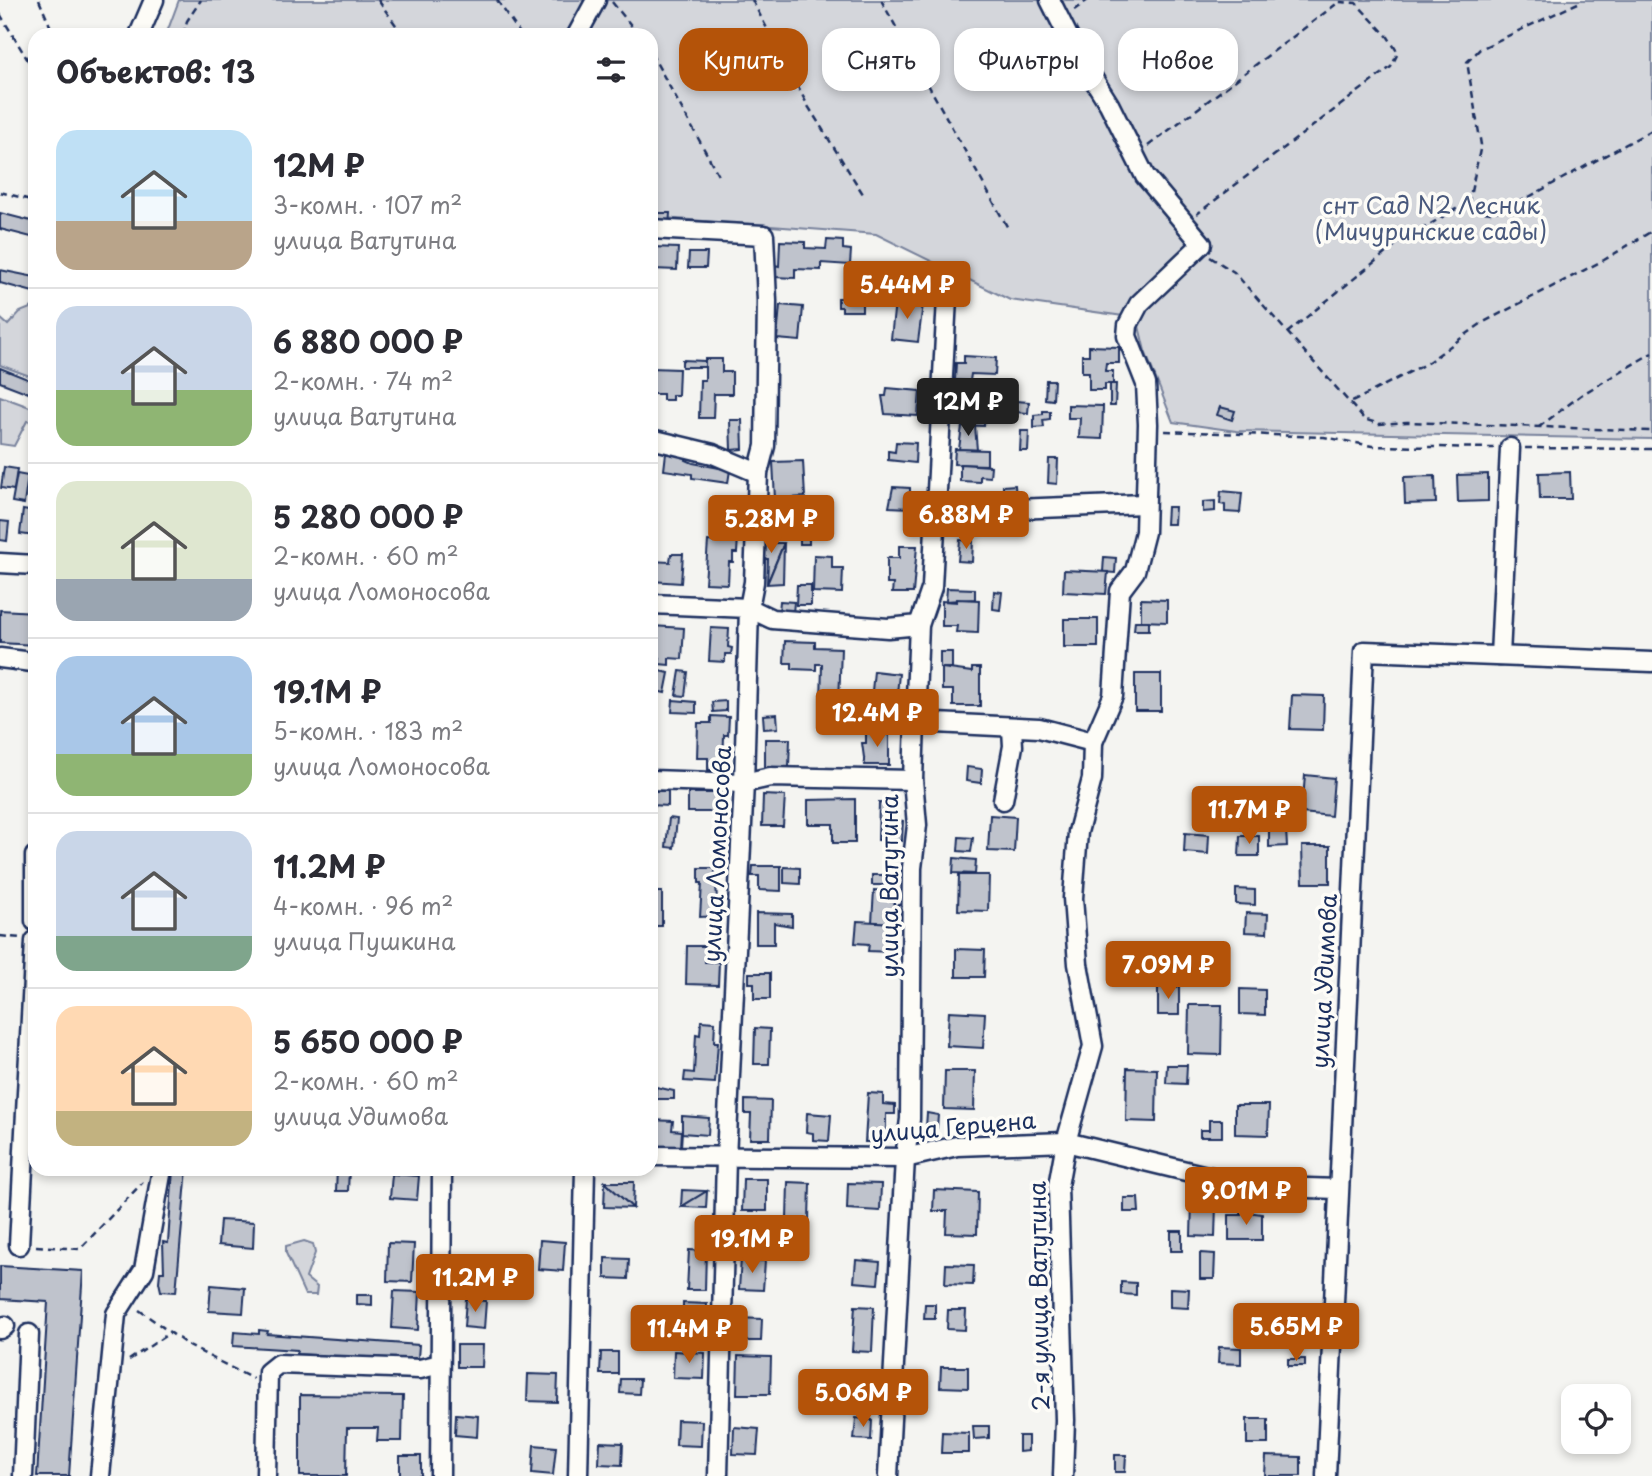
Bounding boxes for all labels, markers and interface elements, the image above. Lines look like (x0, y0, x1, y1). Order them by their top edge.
chip: Купить (679, 28, 808, 91)
chip: Снять (822, 28, 940, 91)
chip: Фильтры (954, 28, 1104, 91)
chip: Новое (1118, 28, 1238, 91)
text: Объектов: 13 (56, 48, 255, 93)
icon: filters (592, 51, 630, 89)
text: 12M ₽ (273, 142, 365, 187)
icon: home (112, 158, 196, 242)
text: 3-комн. · 107 m² (273, 187, 462, 222)
park label: снт Сад N2 Лесник (Мичуринские сады) (1315, 187, 1547, 248)
text: улица Ватутина (273, 222, 456, 257)
pin: 5.44M ₽ (842, 262, 972, 321)
text: 5.44M ₽ (859, 266, 955, 301)
text: 6 880 000 ₽ (273, 318, 463, 363)
icon: home (112, 334, 196, 418)
text: 2-комн. · 74 m² (273, 363, 453, 398)
pin: 12M ₽ (919, 378, 1017, 438)
text: 12M ₽ (933, 383, 1003, 418)
text: улица Ватутина (273, 398, 456, 433)
pin: 6.88M ₽ (901, 491, 1031, 551)
text: 5 280 000 ₽ (273, 493, 463, 538)
pin: 5.28M ₽ (706, 496, 836, 555)
text: 6.88M ₽ (919, 496, 1013, 531)
text: 5.28M ₽ (724, 500, 818, 535)
icon: home (112, 509, 196, 593)
text: 2-комн. · 60 m² (273, 538, 459, 573)
text: улица Ломоносова (273, 573, 490, 608)
text: 19.1M ₽ (273, 668, 381, 713)
icon: home (112, 684, 196, 768)
pin: 12.4M ₽ (812, 690, 942, 749)
text: 12.4M ₽ (832, 694, 922, 729)
text: 5-комн. · 183 m² (273, 713, 463, 748)
street label: улица Ломоносова (693, 744, 739, 963)
text: улица Ломоносова (273, 748, 490, 783)
pin: 11.7M ₽ (1184, 786, 1314, 846)
text: 11.7M ₽ (1208, 791, 1290, 826)
street label: улица Ватутина (871, 794, 906, 978)
text: 11.2M ₽ (273, 843, 385, 888)
icon: home (112, 859, 196, 943)
text: 4-комн. · 96 m² (273, 888, 453, 923)
street label: улица Удимова (1301, 892, 1345, 1069)
text: улица Пушкина (273, 923, 455, 958)
pin: 7.09M ₽ (1103, 942, 1233, 1001)
text: 7.09M ₽ (1122, 946, 1214, 981)
text: 5 650 000 ₽ (273, 1018, 462, 1063)
icon: home (112, 1034, 196, 1118)
text: 2-комн. · 60 m² (273, 1063, 459, 1098)
text: улица Удимова (273, 1098, 448, 1133)
street label: улица Герцена (869, 1101, 1038, 1151)
pin: 9.01M ₽ (1181, 1168, 1311, 1227)
text: 9.01M ₽ (1201, 1172, 1291, 1207)
street label: 2-я улица Ватутина (1018, 1180, 1058, 1411)
pin: 19.1M ₽ (687, 1216, 817, 1275)
text: 19.1M ₽ (711, 1220, 793, 1255)
pin: 11.2M ₽ (410, 1254, 540, 1314)
text: 11.2M ₽ (432, 1259, 518, 1294)
pin: 5.65M ₽ (1231, 1304, 1361, 1363)
pin: 11.4M ₽ (624, 1306, 754, 1365)
text: 5.65M ₽ (1249, 1308, 1343, 1343)
text: 11.4M ₽ (647, 1310, 731, 1345)
pin: 5.06M ₽ (798, 1370, 928, 1429)
text: 5.06M ₽ (814, 1374, 912, 1409)
map controls (1561, 1384, 1631, 1454)
button: locate (1561, 1384, 1631, 1454)

